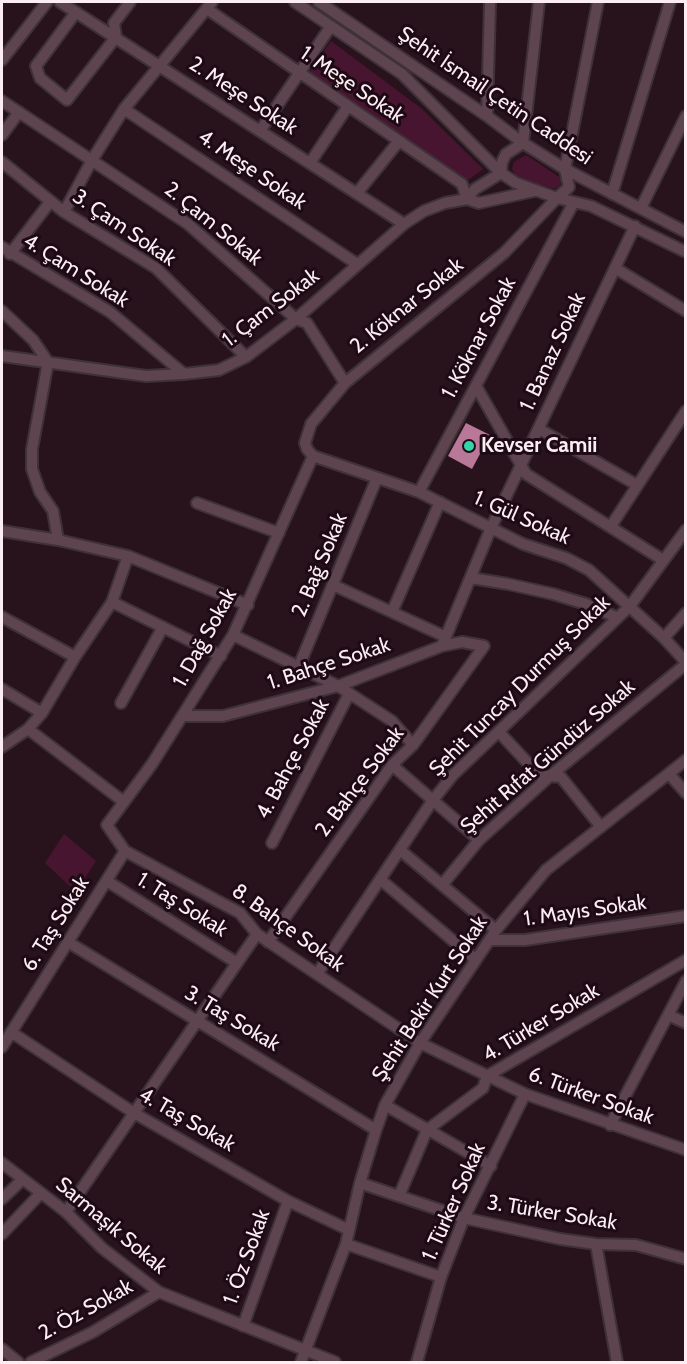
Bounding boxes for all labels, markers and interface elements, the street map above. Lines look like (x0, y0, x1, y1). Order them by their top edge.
street label: Şehit İsmail Çetin Caddesi (393, 22, 597, 170)
street label: 1. Meşe Sokak (295, 41, 409, 129)
street label: 2. Meşe Sokak (184, 52, 302, 140)
street label: 4. Meşe Sokak (193, 125, 311, 215)
street label: 2. Çam Sokak (159, 177, 267, 271)
street label: 3. Çam Sokak (68, 184, 180, 272)
street label: 4. Çam Sokak (19, 229, 133, 313)
street label: 2. Köknar Sokak (345, 253, 469, 359)
street label: 1. Çam Sokak (218, 263, 324, 353)
street label: 1. Köknar Sokak (436, 273, 522, 403)
street label: 1. Banaz Sokak (515, 289, 591, 415)
place label: Kevser Camii (481, 433, 597, 459)
marker: Kevser Camii (462, 439, 476, 453)
street label: 1. Gül Sokak (470, 486, 574, 550)
street label: 2. Bağ Sokak (287, 509, 353, 621)
street label: 1. Dağ Sokak (168, 584, 242, 692)
street label: Şehit Tuncay Durmuş Sokak (424, 590, 616, 782)
street label: 1. Bahçe Sokak (265, 632, 393, 696)
street label: Şehit Rıfat Gündüz Sokak (456, 674, 640, 840)
street label: 4. Bahçe Sokak (251, 695, 335, 823)
street label: 2. Bahçe Sokak (310, 722, 410, 842)
street label: 1. Taş Sokak (132, 867, 232, 943)
street label: 6. Taş Sokak (17, 872, 95, 976)
street label: 8. Bahçe Sokak (227, 879, 349, 977)
street label: 1. Mayıs Sokak (522, 890, 648, 932)
street label: Şehit Bekir Kurt Sokak (367, 911, 493, 1087)
street label: 4. Türker Sokak (478, 978, 604, 1068)
street label: 3. Taş Sokak (180, 981, 284, 1057)
street label: 6. Türker Sokak (525, 1062, 657, 1130)
street label: 4. Taş Sokak (134, 1082, 240, 1158)
street label: 1. Türker Sokak (417, 1139, 491, 1265)
street label: Sarmaşık Sokak (50, 1172, 172, 1280)
street label: 3. Türker Sokak (485, 1190, 619, 1236)
street label: 1. Öz Sokak (218, 1206, 276, 1308)
street label: 2. Öz Sokak (35, 1274, 137, 1346)

